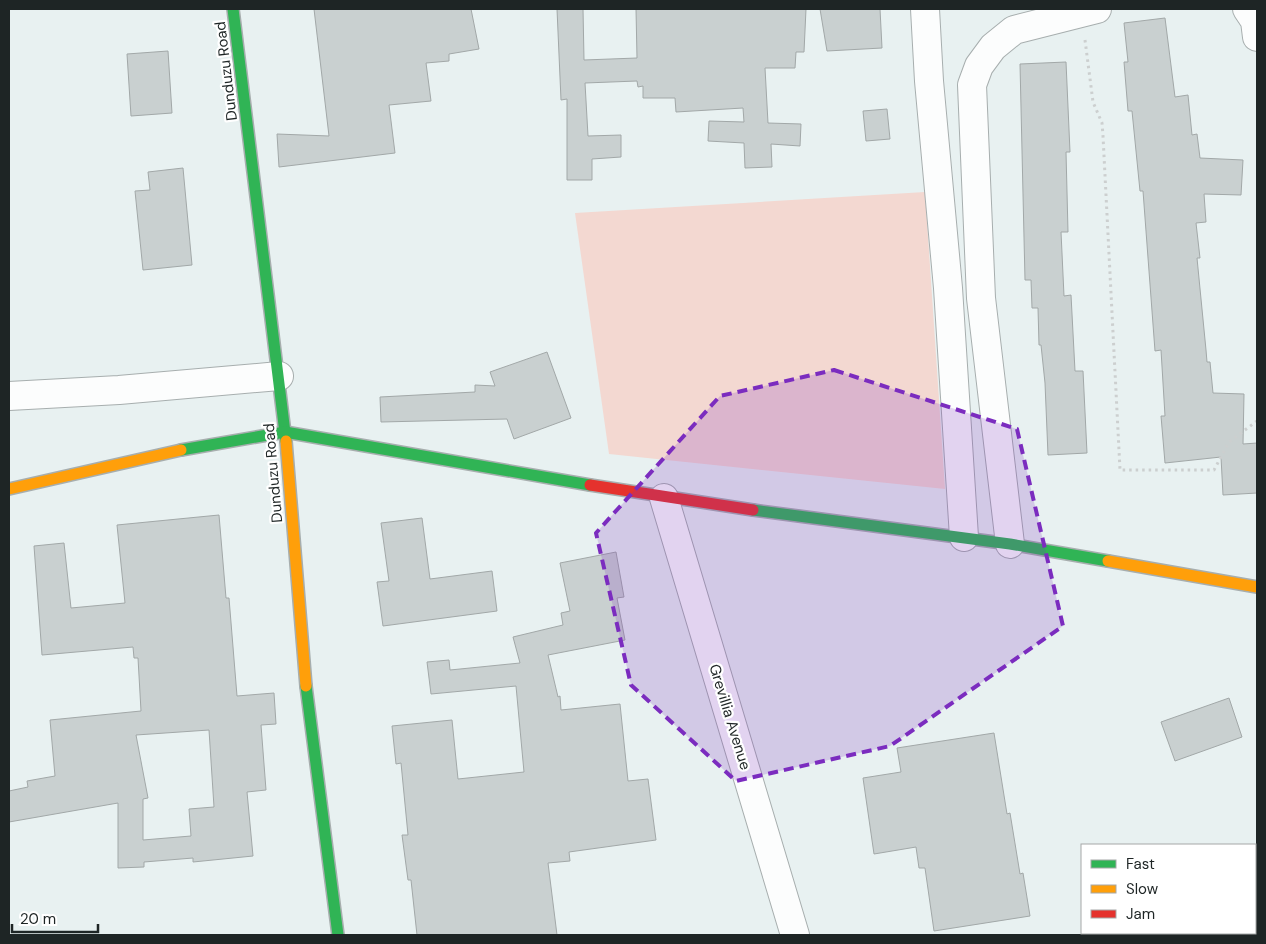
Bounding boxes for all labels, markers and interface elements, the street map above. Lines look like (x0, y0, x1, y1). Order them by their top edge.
street label: Dunduzu Road (210, 20, 242, 122)
street label: Dunduzu Road (259, 422, 287, 524)
street label: Grevillia Avenue (704, 662, 756, 772)
legend (1081, 844, 1256, 934)
text: Fast (1126, 854, 1155, 874)
text: Slow (1126, 879, 1159, 899)
scale bar (12, 902, 99, 934)
text: Jam (1126, 904, 1155, 924)
text: 20 m (20, 909, 56, 929)

